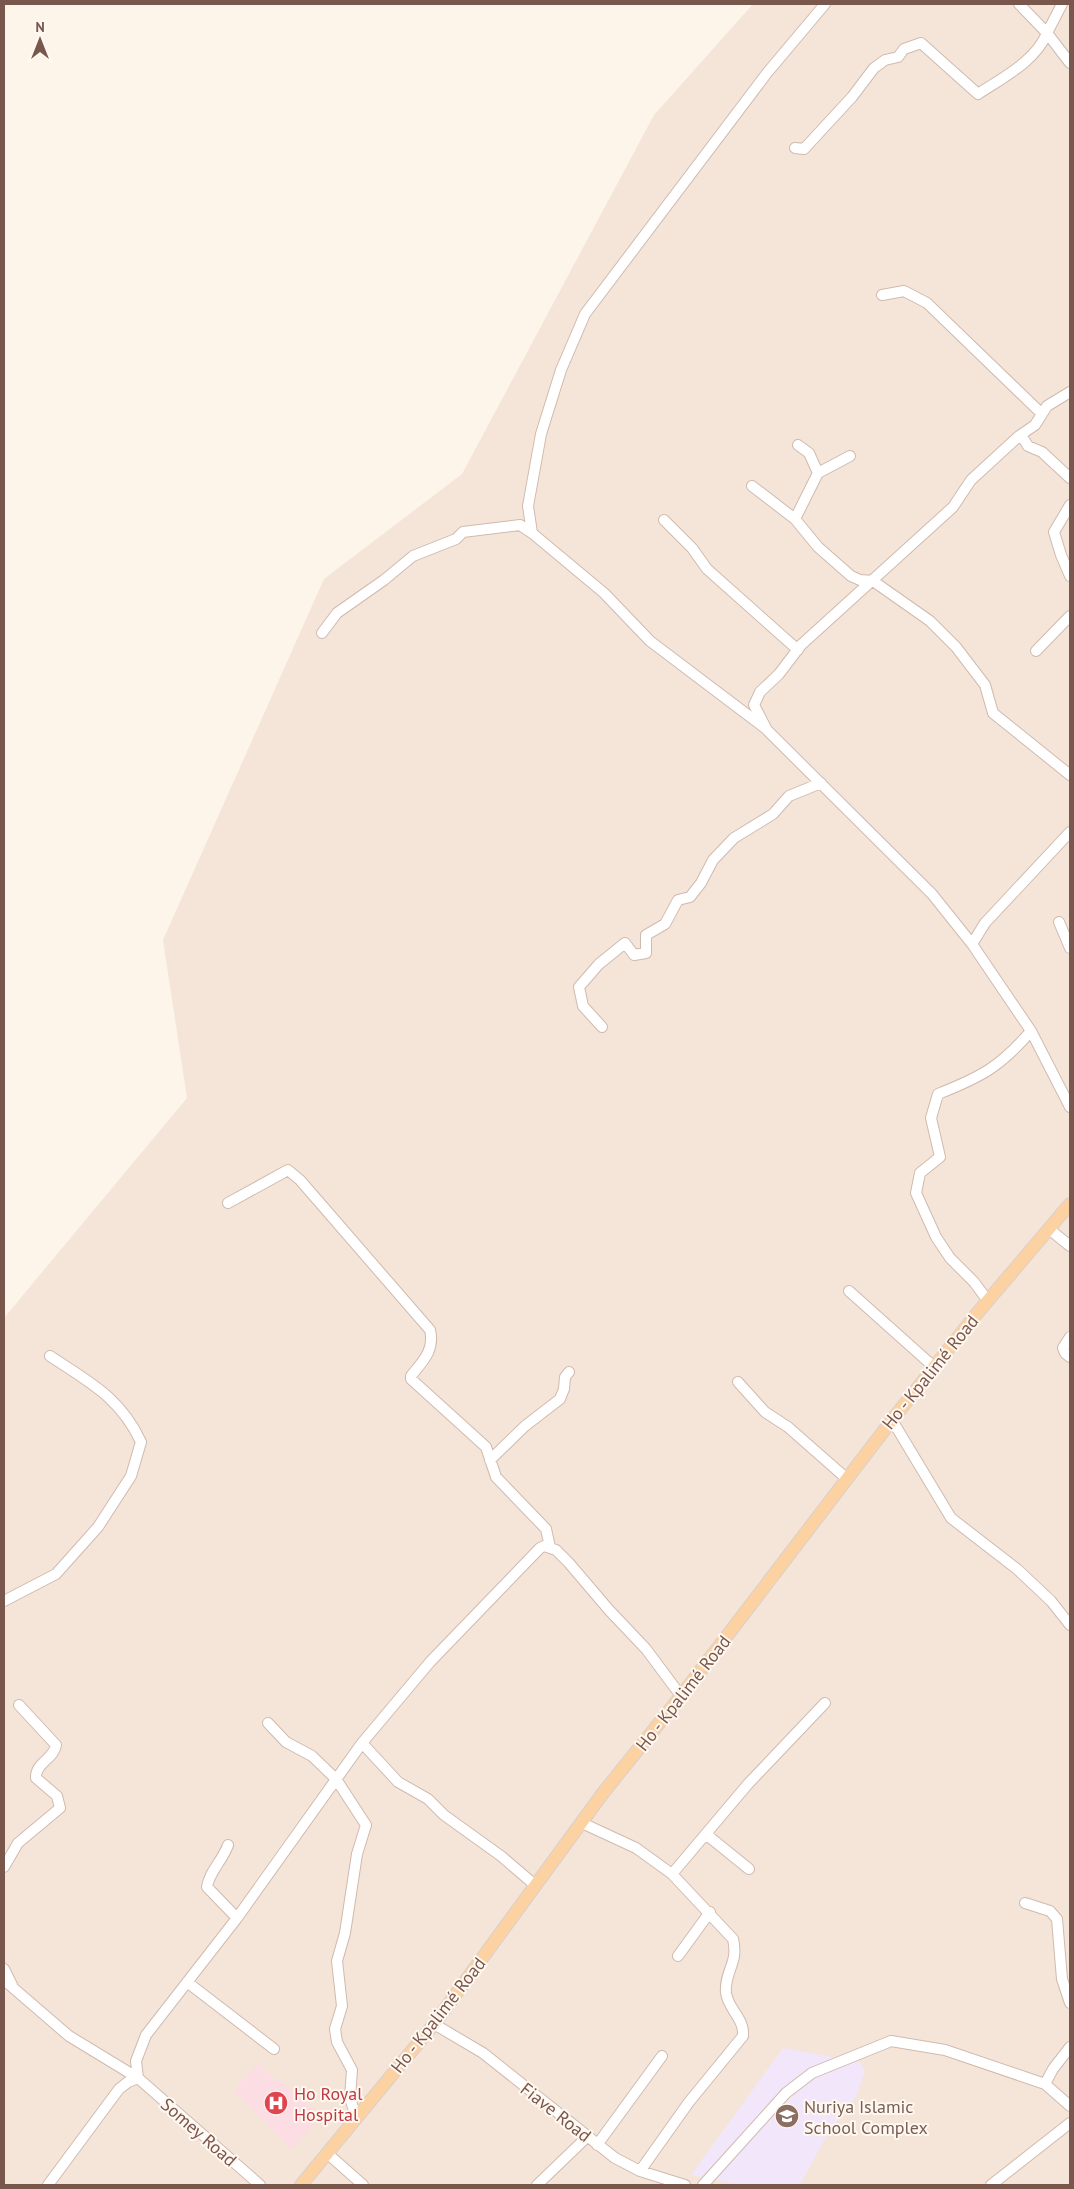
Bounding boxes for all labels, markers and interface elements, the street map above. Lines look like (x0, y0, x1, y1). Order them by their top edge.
north arrow (15, 15, 65, 65)
text: N (35, 18, 45, 36)
street label: Ho - Kpalimé Road (877, 1310, 983, 1434)
street label: Ho - Kpalimé Road (631, 1630, 735, 1756)
street label: Ho - Kpalimé Road (386, 1952, 490, 2078)
street label: Fiave Road (516, 2077, 596, 2147)
place label: Ho Royal Hospital (294, 2082, 363, 2126)
hospital icon: Ho Royal Hospital (263, 2090, 289, 2116)
street label: Somey Road (156, 2093, 242, 2171)
place label: Nuriya Islamic School Complex (804, 2095, 928, 2139)
school or university icon: Nuriya Islamic School Complex (774, 2103, 800, 2129)

